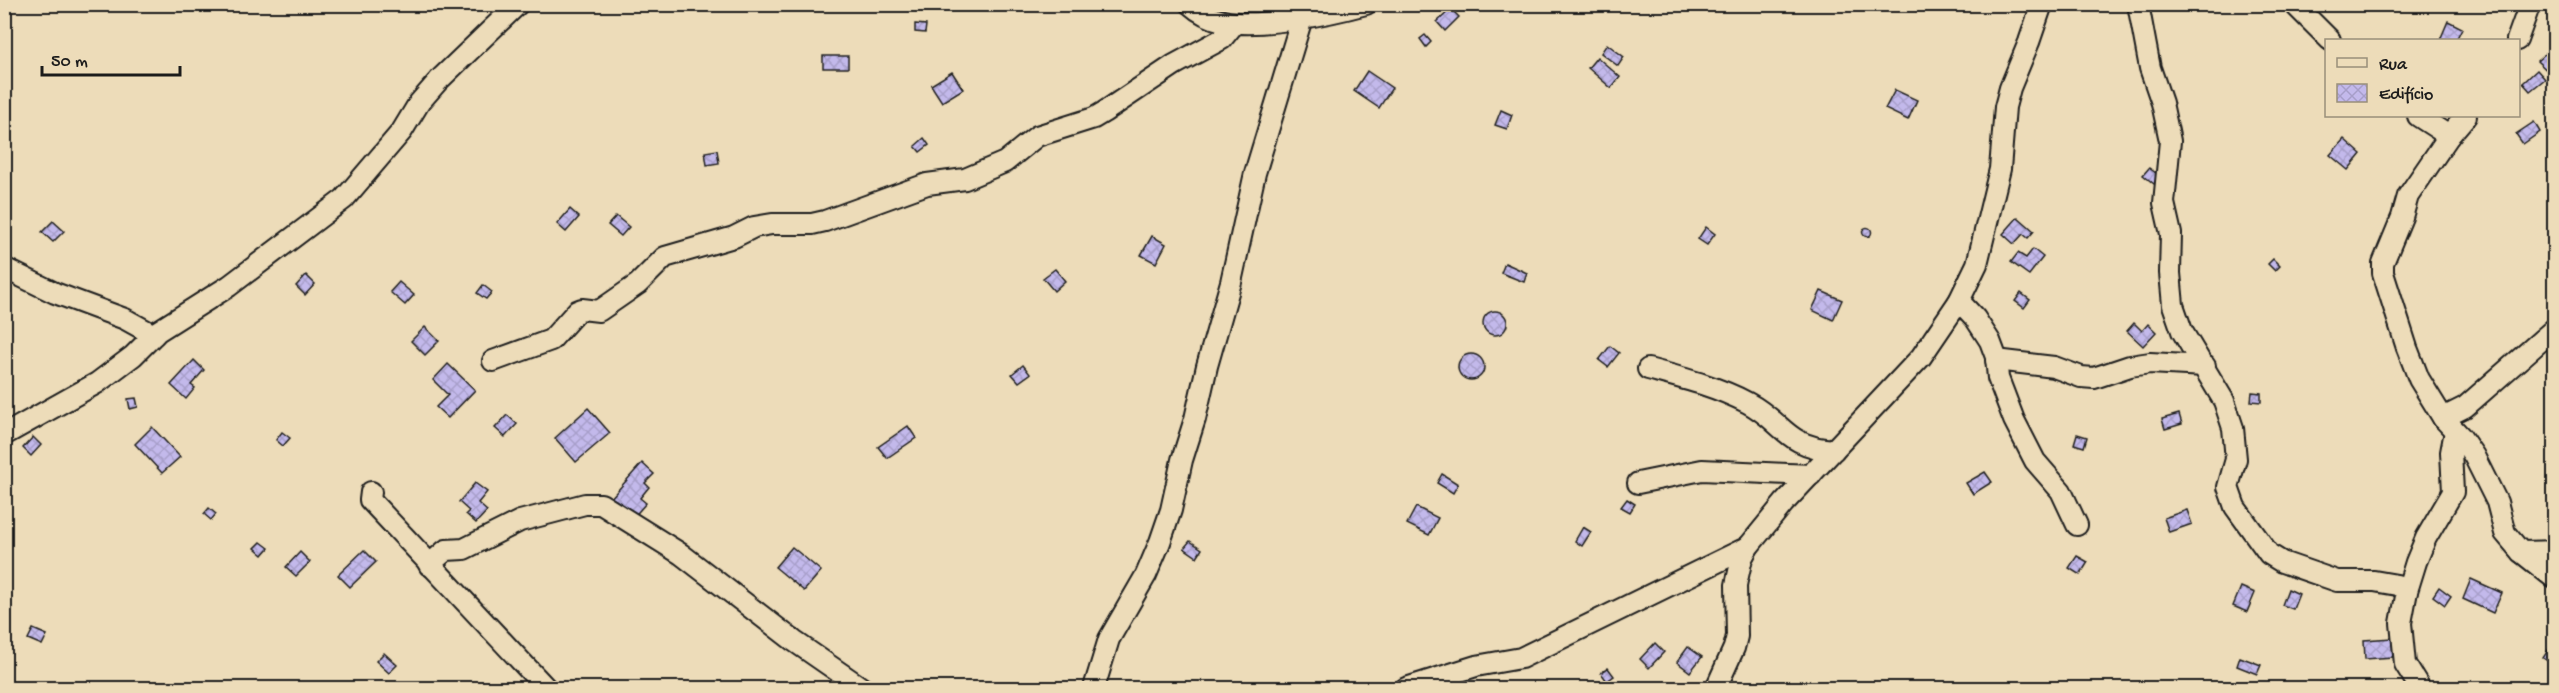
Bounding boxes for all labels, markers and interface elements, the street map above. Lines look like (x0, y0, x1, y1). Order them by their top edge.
scale bar (42, 39, 180, 77)
legend (2325, 39, 2520, 117)
text: 50 m (51, 52, 88, 73)
text: Rua (2379, 55, 2408, 76)
text: Edifício (2379, 85, 2433, 106)

